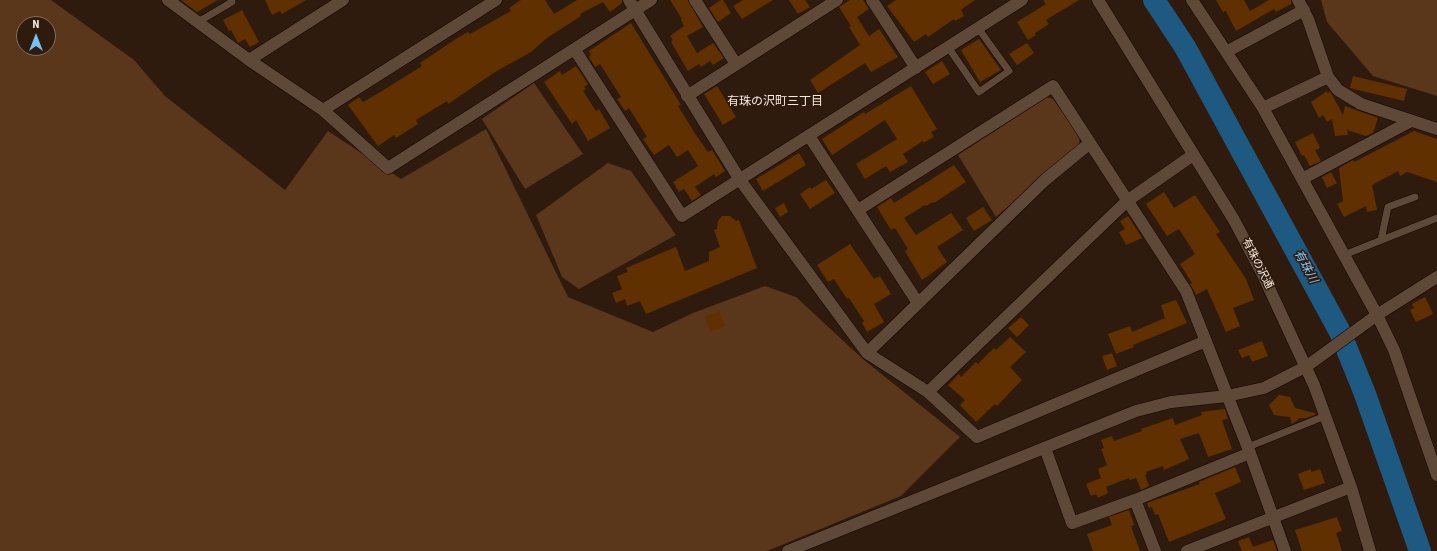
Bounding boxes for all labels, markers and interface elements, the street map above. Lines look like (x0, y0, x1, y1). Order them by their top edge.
north arrow (16, 16, 56, 56)
text: N (32, 17, 40, 32)
district label: 有珠の沢町三丁目 (727, 95, 823, 109)
street label: 有珠の沢通 (1239, 237, 1275, 291)
water label: 有珠川 (1290, 248, 1320, 286)

